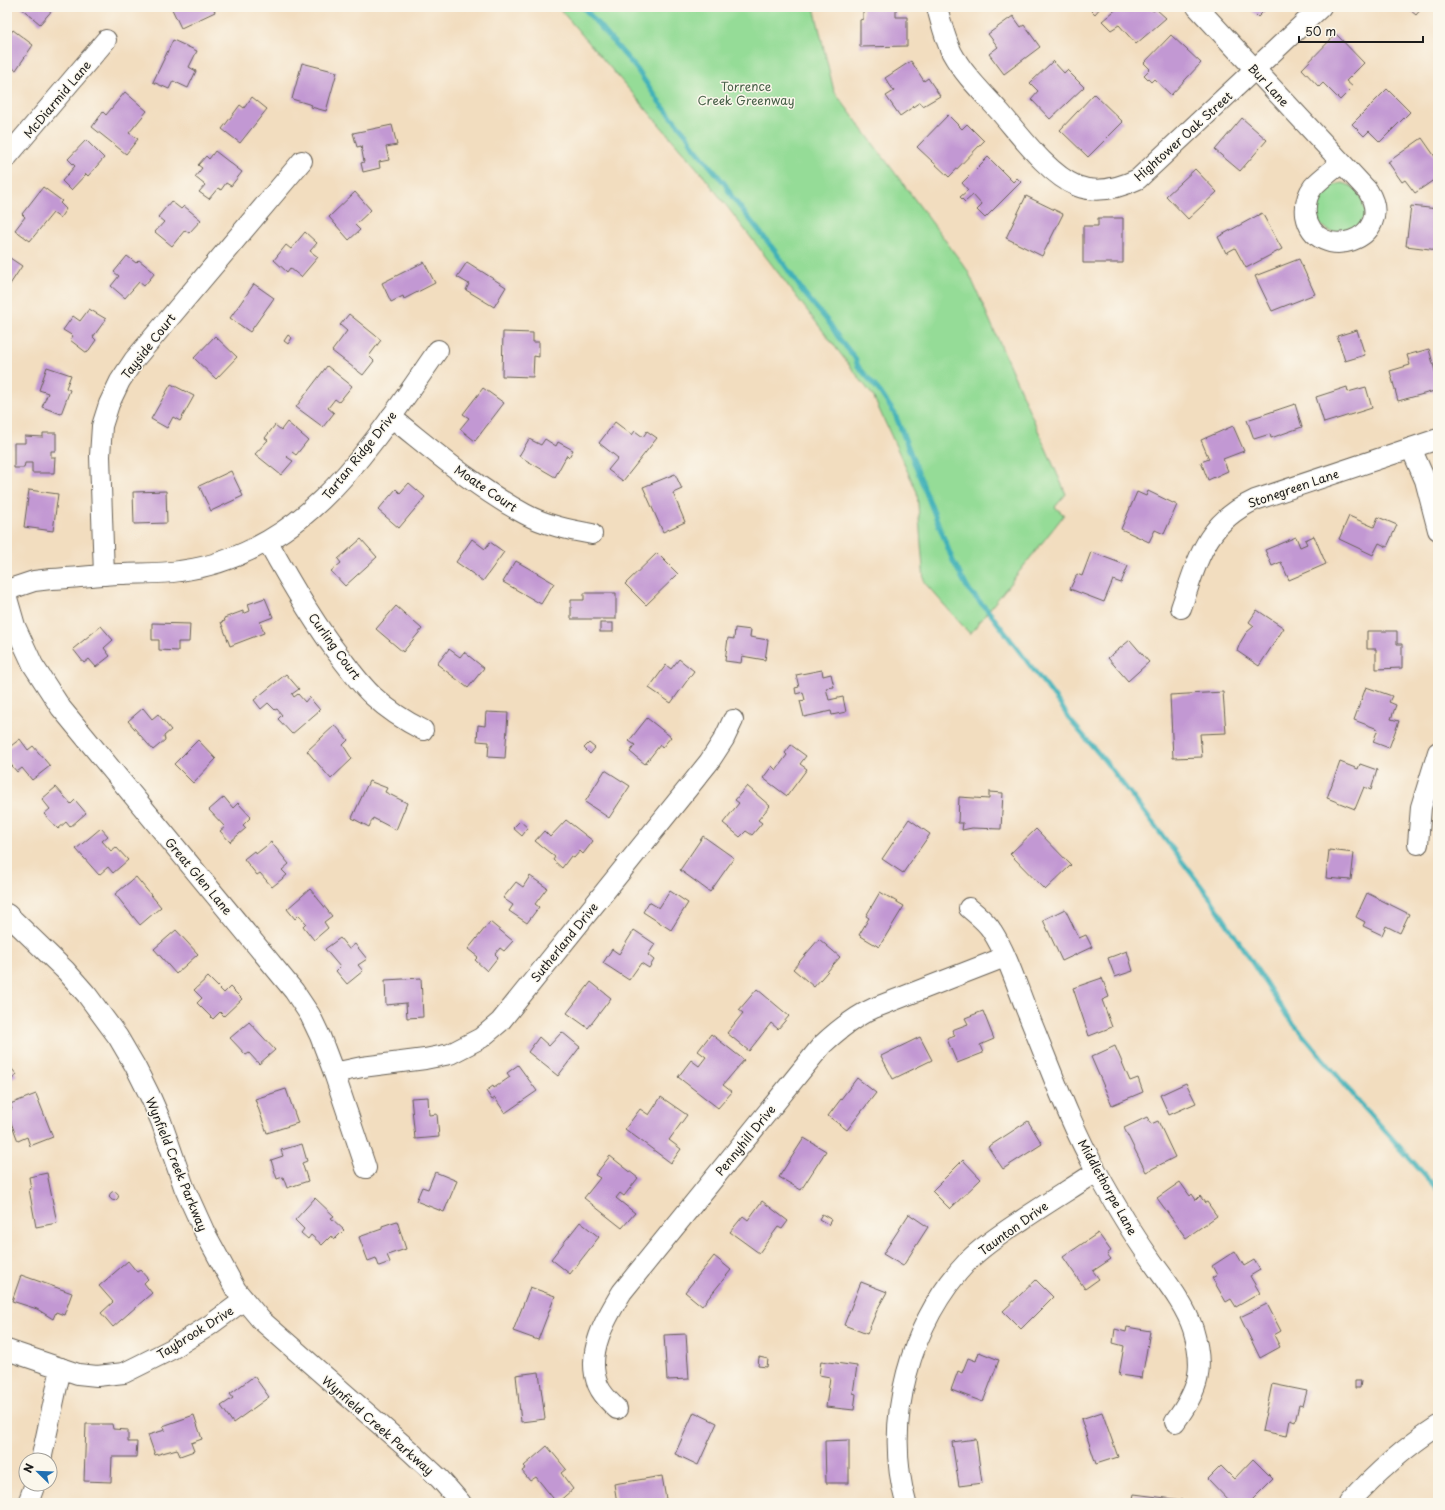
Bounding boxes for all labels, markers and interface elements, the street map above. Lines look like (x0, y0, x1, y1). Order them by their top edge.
scale bar (1299, 18, 1423, 44)
text: 50 m (1305, 22, 1336, 40)
street label: McDiarmid Lane (19, 56, 95, 142)
street label: Bur Lane (1244, 60, 1294, 111)
park label: Torrence Creek Greenway (698, 77, 794, 109)
street label: Hightower Oak Street (1130, 87, 1236, 185)
street label: Tayside Court (117, 309, 179, 383)
street label: Tartan Ridge Drive (318, 407, 400, 503)
street label: Moate Court (451, 460, 521, 516)
street label: Stonegreen Lane (1245, 464, 1341, 512)
street label: Curling Court (305, 609, 365, 683)
street label: Great Glen Lane (161, 833, 237, 919)
street label: Sutherland Drive (526, 898, 602, 986)
street label: Wynfield Creek Parkway (142, 1094, 212, 1234)
street label: Pennyhill Drive (711, 1101, 779, 1179)
street label: Middlethorpe Lane (1074, 1136, 1142, 1239)
street label: Taunton Drive (975, 1197, 1051, 1259)
street label: Taybrook Drive (153, 1301, 237, 1363)
street label: Wynfield Creek Parkway (318, 1371, 438, 1479)
north arrow (18, 1452, 58, 1492)
text: N (19, 1460, 38, 1475)

